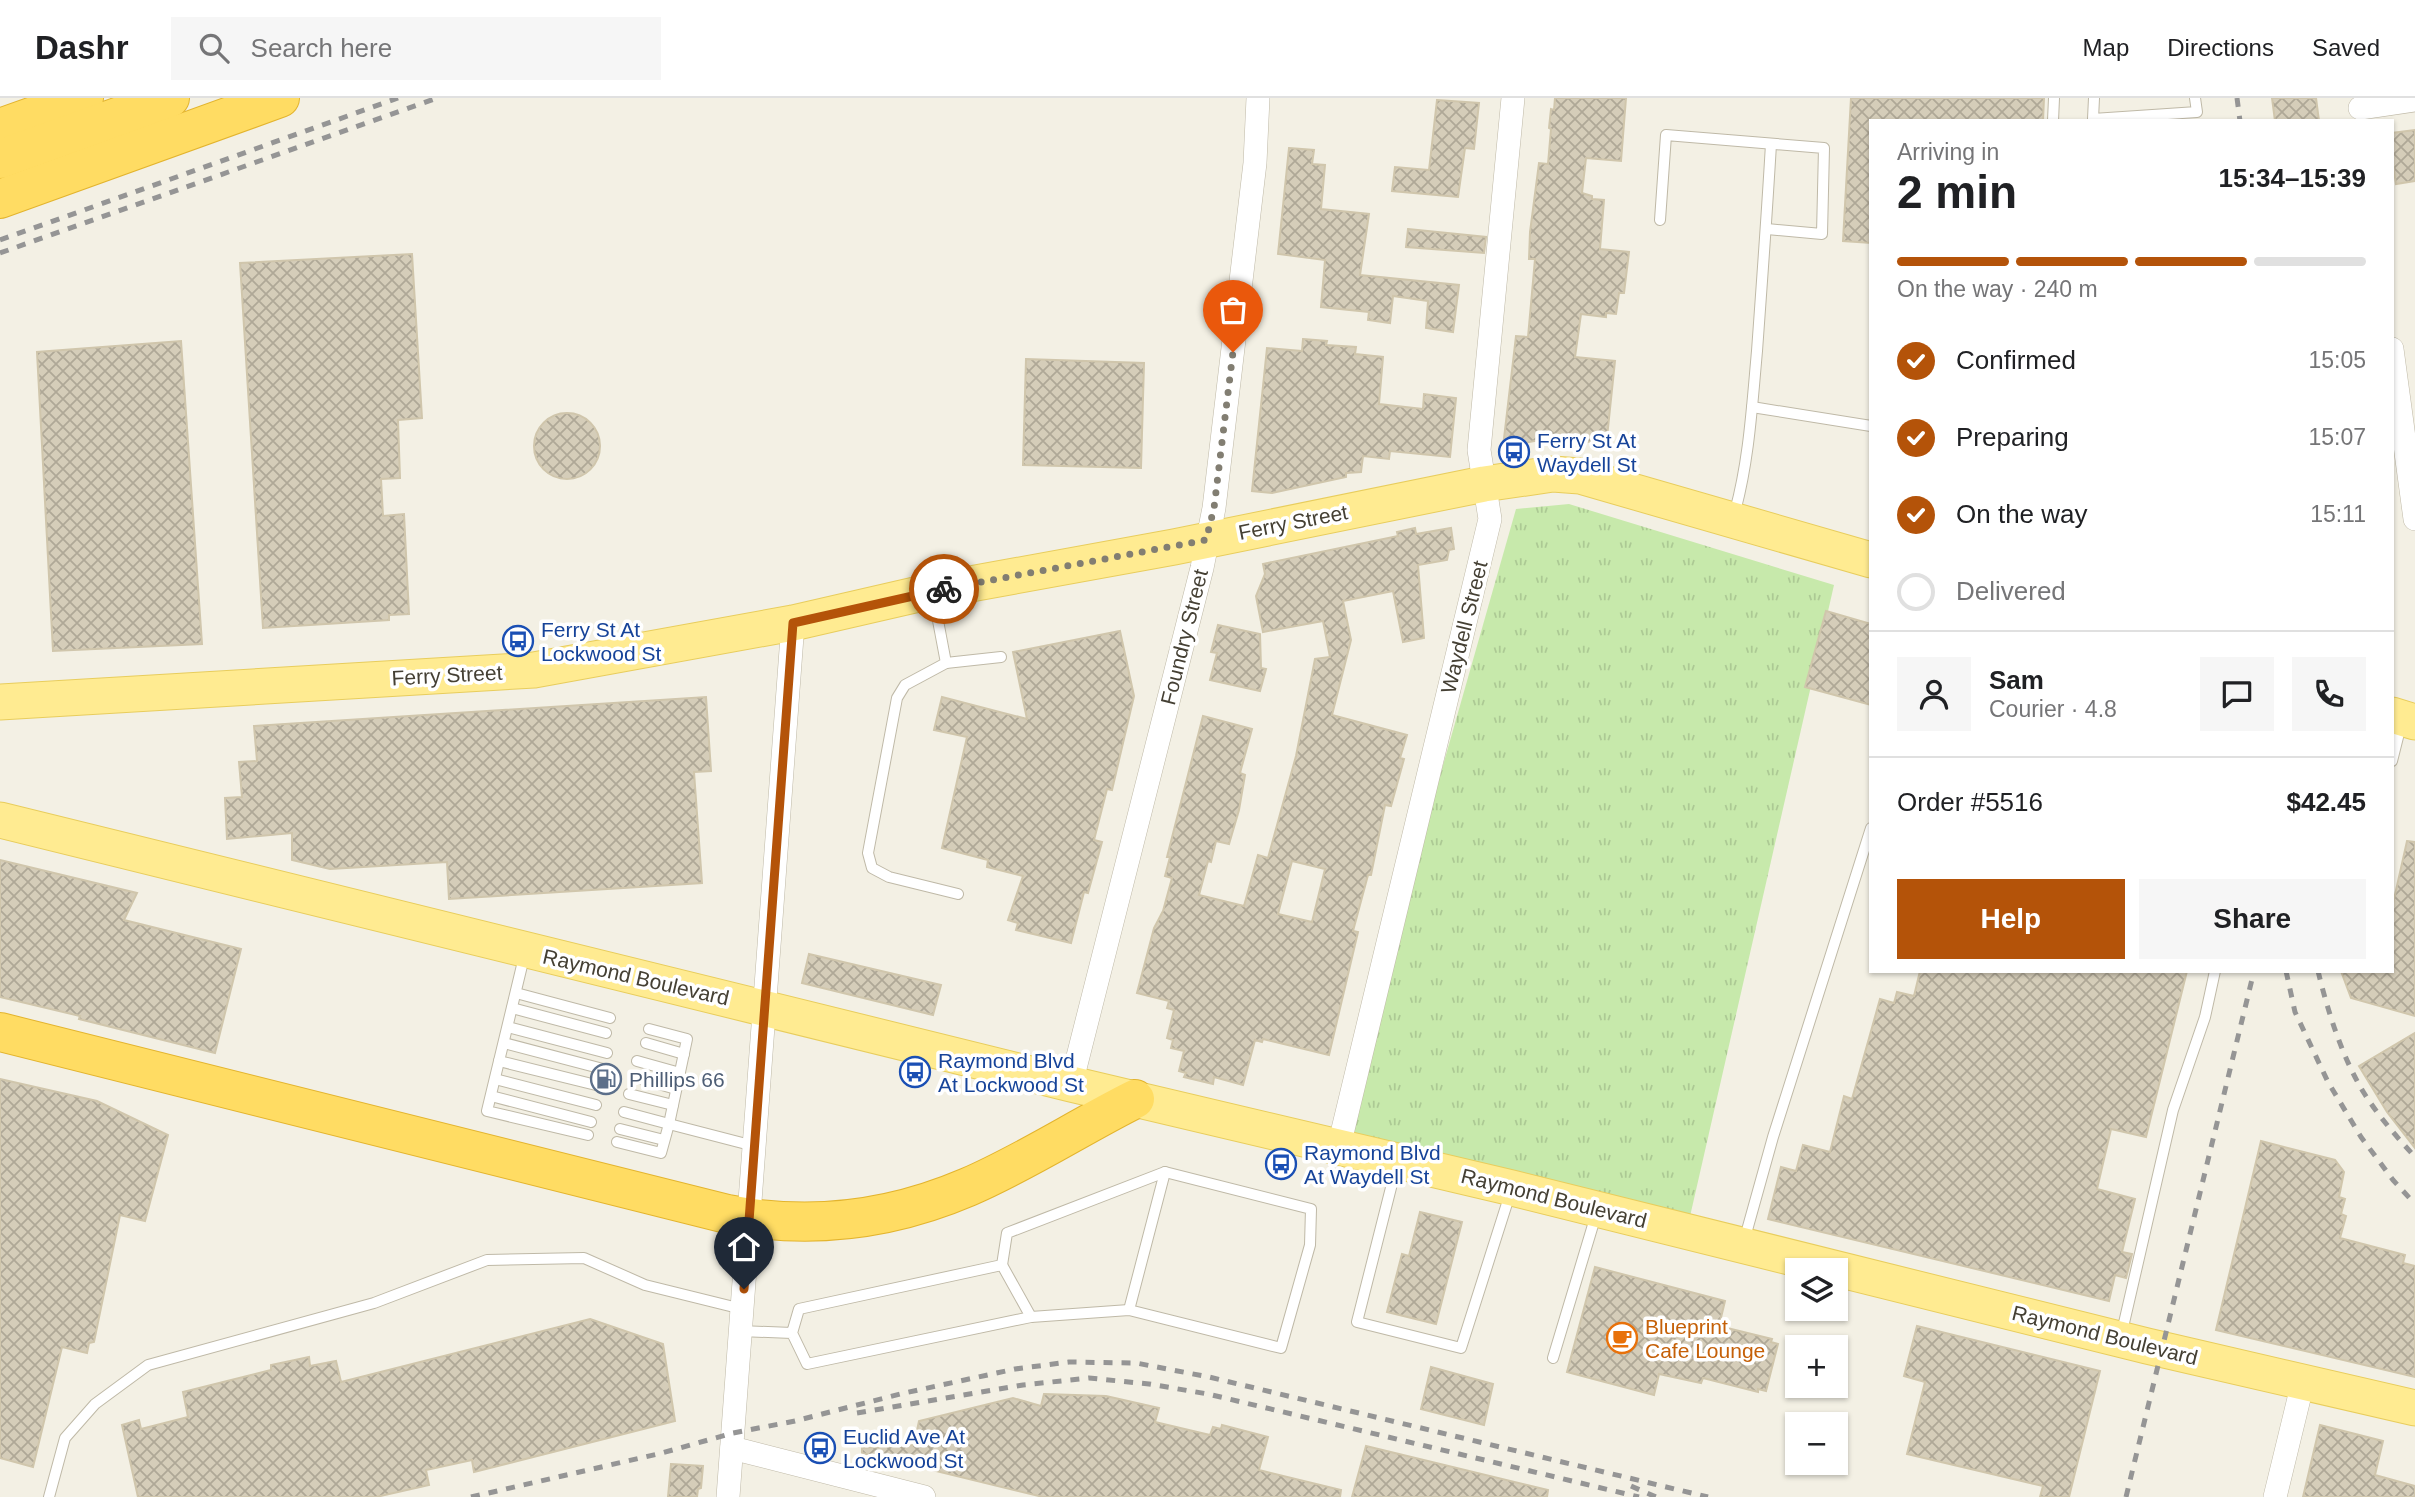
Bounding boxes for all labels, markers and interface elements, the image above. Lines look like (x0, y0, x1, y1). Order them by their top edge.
search box (171, 17, 661, 80)
text: Dashr (35, 29, 129, 66)
icon: search (195, 29, 233, 67)
text: Search here (251, 33, 392, 63)
text: Map (2083, 34, 2129, 61)
text: Directions (2167, 34, 2274, 61)
text: Saved (2312, 34, 2380, 61)
text: Arriving in (1897, 139, 1999, 165)
text: 15:34–15:39 (2219, 163, 2366, 193)
text: 2 min (1897, 166, 2017, 218)
text: On the way · 240 m (1897, 276, 2098, 302)
pin (1203, 280, 1263, 352)
icon: bag (1214, 291, 1252, 329)
icon: check (1897, 342, 1935, 380)
text: Confirmed (1956, 345, 2076, 375)
text: 15:05 (2308, 347, 2366, 373)
icon: check (1897, 419, 1935, 457)
text: Preparing (1956, 422, 2069, 452)
text: 15:07 (2308, 424, 2366, 450)
place label: Ferry St At Waydell St (1537, 429, 1637, 476)
bus stop icon: Ferry St At Waydell St (1497, 435, 1531, 469)
icon: check (1897, 496, 1935, 534)
text: On the way (1956, 499, 2088, 529)
street label: Ferry Street (1236, 500, 1350, 544)
text: 15:11 (2310, 501, 2366, 527)
courier (909, 554, 979, 624)
street label: Waydell Street (1436, 558, 1492, 696)
street label: Foundry Street (1156, 567, 1212, 707)
icon: bike (925, 570, 963, 608)
text: Delivered (1956, 576, 2066, 606)
place label: Ferry St At Lockwood St (541, 618, 661, 665)
bus stop icon: Ferry St At Lockwood St (501, 624, 535, 658)
button: person (1897, 657, 1971, 731)
button: chat (2200, 657, 2274, 731)
button: phone (2292, 657, 2366, 731)
street label: Ferry Street (391, 661, 503, 689)
text: Sam (1989, 665, 2044, 695)
text: Courier · 4.8 (1989, 696, 2117, 722)
text: Order #5516 (1897, 787, 2043, 817)
text: $42.45 (2286, 787, 2366, 817)
button: Help (1897, 879, 2125, 959)
button: Share (2139, 879, 2366, 959)
street label: Raymond Boulevard (541, 944, 731, 1010)
place label: Raymond Blvd At Lockwood St (938, 1049, 1084, 1096)
bus stop icon: Raymond Blvd At Lockwood St (898, 1055, 932, 1089)
fuel station icon: Phillips 66 (589, 1062, 623, 1096)
place label: Phillips 66 (629, 1068, 725, 1091)
place label: Raymond Blvd At Waydell St (1304, 1141, 1441, 1188)
bus stop icon: Raymond Blvd At Waydell St (1264, 1147, 1298, 1181)
street label: Raymond Boulevard (1459, 1164, 1649, 1232)
pin (714, 1217, 774, 1289)
icon: home (725, 1228, 763, 1266)
map controls (1785, 1258, 1848, 1475)
button: layers (1785, 1258, 1848, 1321)
street label: Raymond Boulevard (2010, 1301, 2200, 1369)
place label: Blueprint Cafe Lounge (1645, 1315, 1765, 1362)
cafe icon: Blueprint Cafe Lounge (1605, 1321, 1639, 1355)
button: + (1785, 1335, 1848, 1398)
button: − (1785, 1412, 1848, 1475)
place label: Euclid Ave At Lockwood St (843, 1425, 965, 1472)
bus stop icon: Euclid Ave At Lockwood St (803, 1431, 837, 1465)

